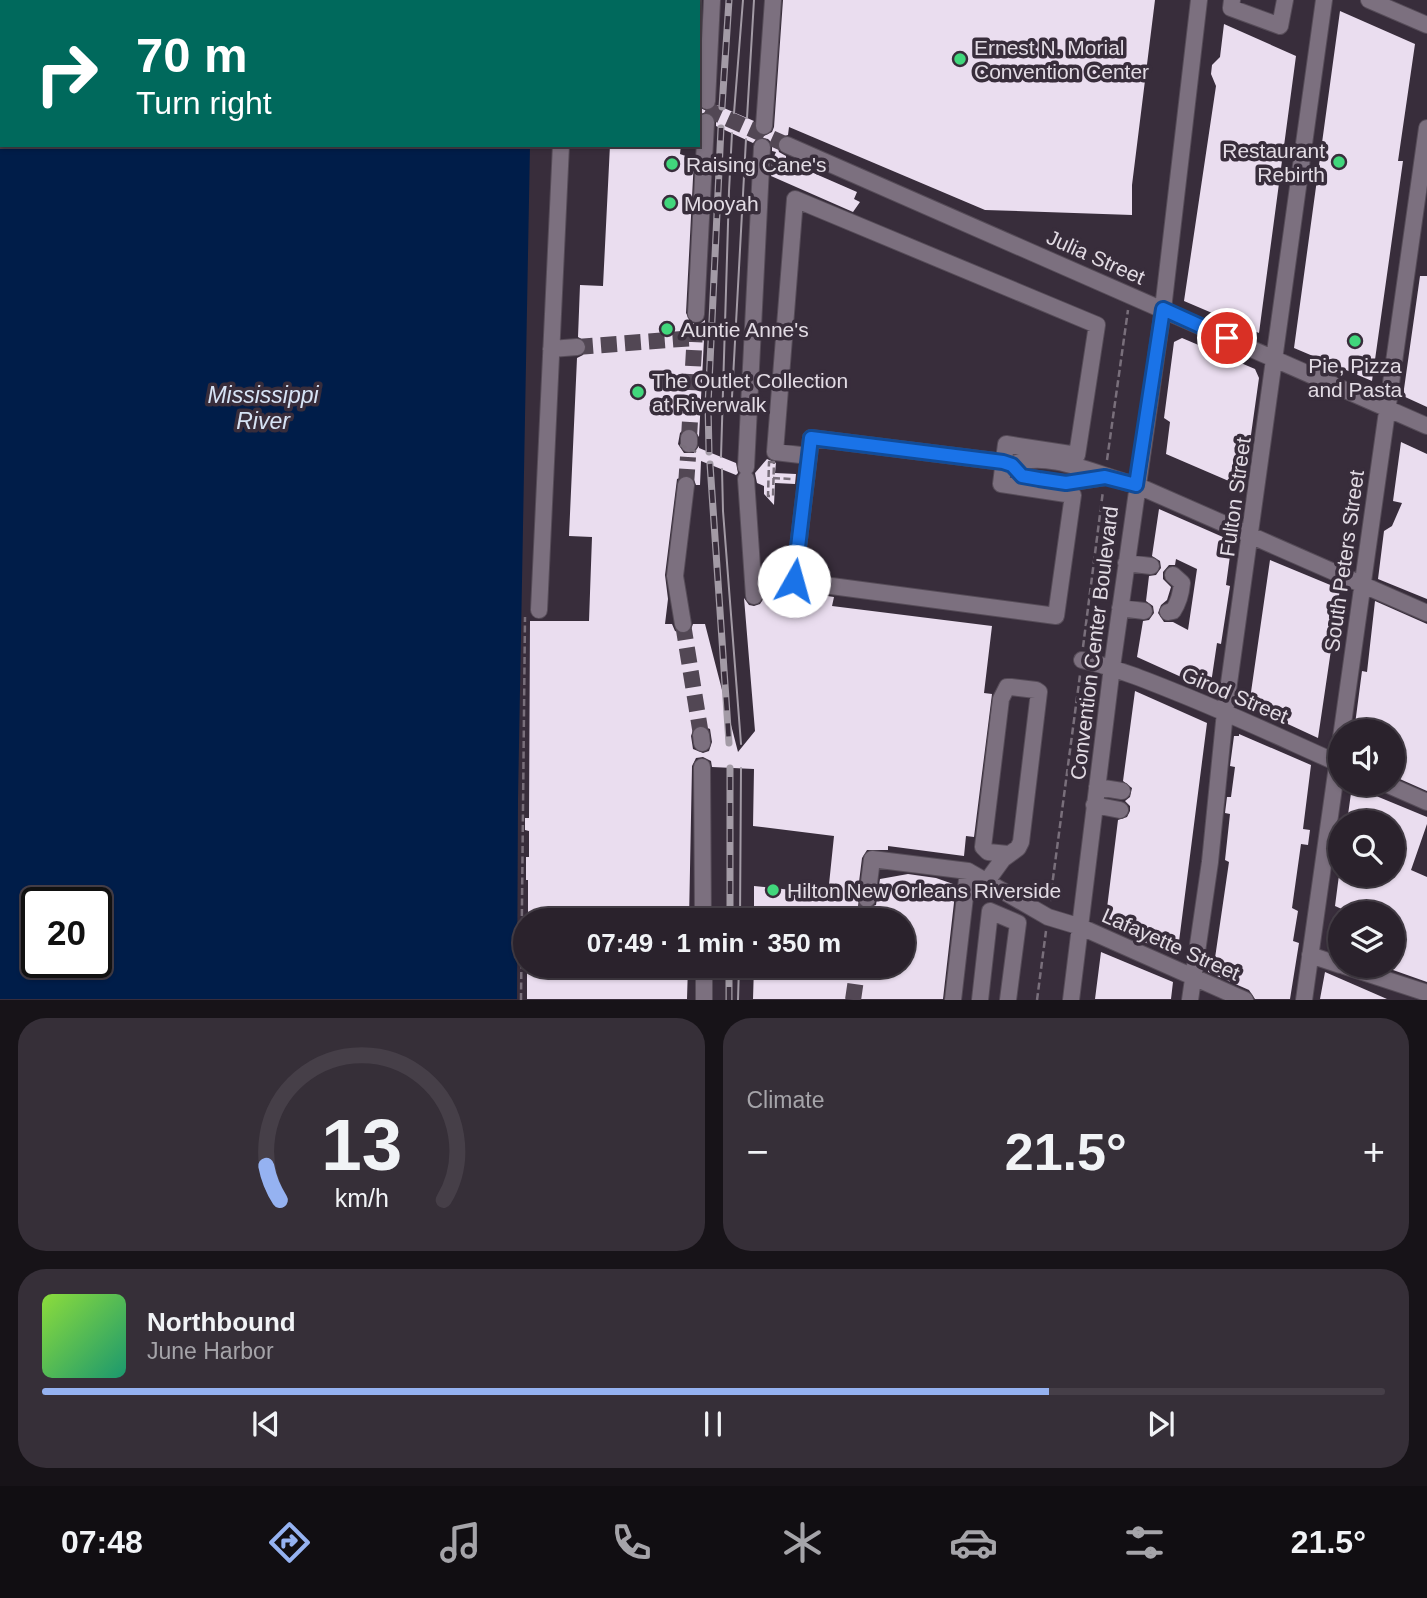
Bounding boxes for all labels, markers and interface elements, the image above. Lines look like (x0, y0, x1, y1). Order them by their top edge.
icon: right (21, 28, 112, 119)
text: 70 m (136, 28, 248, 82)
place label: Ernest N. Morial Convention Center (974, 36, 1149, 83)
marker: Ernest N. Morial Convention Center (952, 51, 968, 67)
text: Turn right (136, 85, 272, 121)
place label: Restaurant Rebirth (1222, 139, 1325, 186)
place label: Raising Cane's (686, 153, 827, 176)
marker: Restaurant Rebirth (1331, 154, 1347, 170)
marker: Raising Cane's (664, 156, 680, 172)
place label: Mooyah (684, 192, 759, 215)
marker: Mooyah (662, 195, 678, 211)
street label: Julia Street (1043, 225, 1149, 289)
pin (1197, 308, 1257, 368)
place label: Auntie Anne's (681, 318, 809, 341)
icon: arrive (1208, 319, 1246, 357)
marker: Auntie Anne's (659, 321, 675, 337)
marker: Pie, Pizza and Pasta (1347, 333, 1363, 349)
place label: Pie, Pizza and Pasta (1308, 354, 1403, 401)
place label: The Outlet Collection at Riverwalk (652, 369, 848, 416)
water label: Mississippi River (207, 382, 319, 434)
marker: The Outlet Collection at Riverwalk (630, 384, 646, 400)
street label: Fulton Street (1215, 436, 1255, 558)
street label: South Peters Street (1320, 468, 1368, 653)
street label: Convention Center Boulevard (1066, 505, 1122, 781)
position arrow (757, 544, 831, 618)
street label: Girod Street (1178, 662, 1292, 728)
map controls (1328, 719, 1405, 978)
button: sound (1328, 719, 1405, 796)
button: search (1328, 810, 1405, 887)
place label: Hilton New Orleans Riverside (787, 879, 1061, 902)
marker: Hilton New Orleans Riverside (765, 882, 781, 898)
speed limit sign: 20 (21, 887, 112, 978)
button: layers (1328, 901, 1405, 978)
street label: Lafayette Street (1099, 903, 1244, 985)
text: 07:49 · 1 min · 350 m (587, 928, 841, 958)
text: Climate (747, 1087, 824, 1113)
text: 13 (321, 1105, 402, 1186)
text: 21.5° (1005, 1123, 1127, 1181)
text: − (747, 1131, 769, 1173)
text: + (1363, 1131, 1385, 1173)
text: km/h (334, 1184, 388, 1212)
text: Northbound (147, 1307, 296, 1337)
text: June Harbor (147, 1338, 274, 1364)
icon: previous (247, 1405, 285, 1443)
icon: pause (694, 1405, 732, 1443)
icon: next (1142, 1405, 1180, 1443)
icon: directions (265, 1518, 314, 1567)
icon: music (436, 1518, 485, 1567)
icon: phone (607, 1518, 656, 1567)
icon: climate (778, 1518, 827, 1567)
icon: car (949, 1518, 998, 1567)
icon: filters (1120, 1518, 1169, 1567)
text: 07:48 (61, 1524, 143, 1560)
text: 21.5° (1291, 1524, 1366, 1560)

